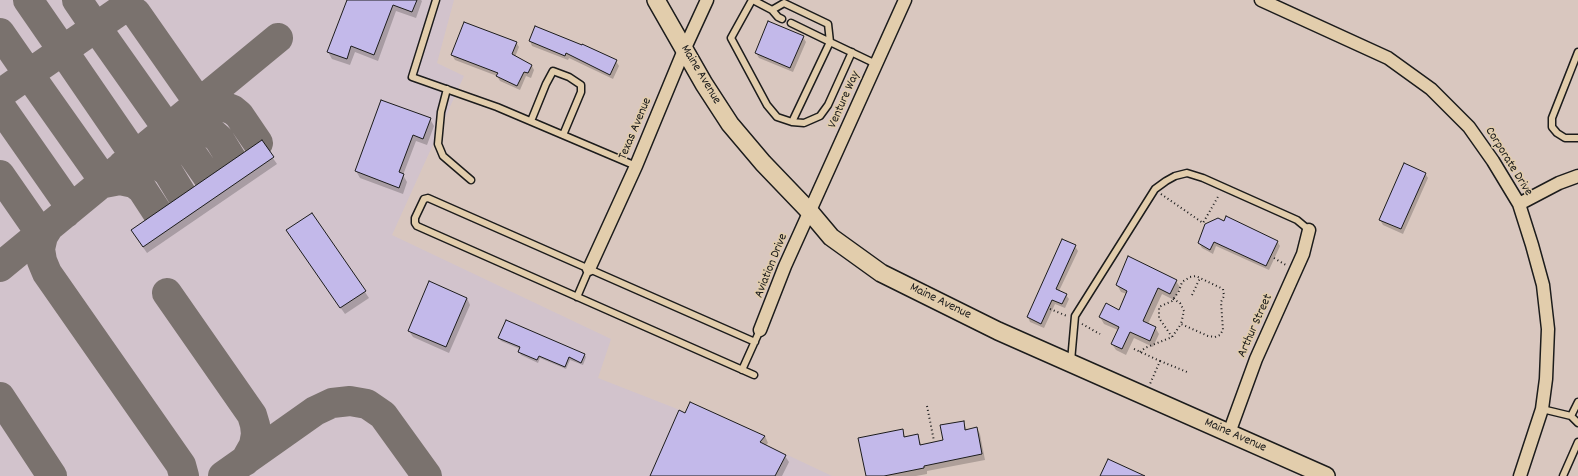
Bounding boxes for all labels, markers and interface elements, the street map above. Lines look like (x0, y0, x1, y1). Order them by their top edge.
street label: Maine Avenue (676, 43, 724, 107)
street label: Venture Way (826, 69, 864, 131)
street label: Texas Avenue (616, 96, 656, 162)
street label: Corporate Drive (1481, 125, 1535, 199)
street label: Aviation Drive (752, 232, 792, 300)
street label: Maine Avenue (907, 280, 973, 324)
street label: Arthur Street (1235, 292, 1277, 360)
street label: Maine Avenue (1202, 415, 1268, 457)

